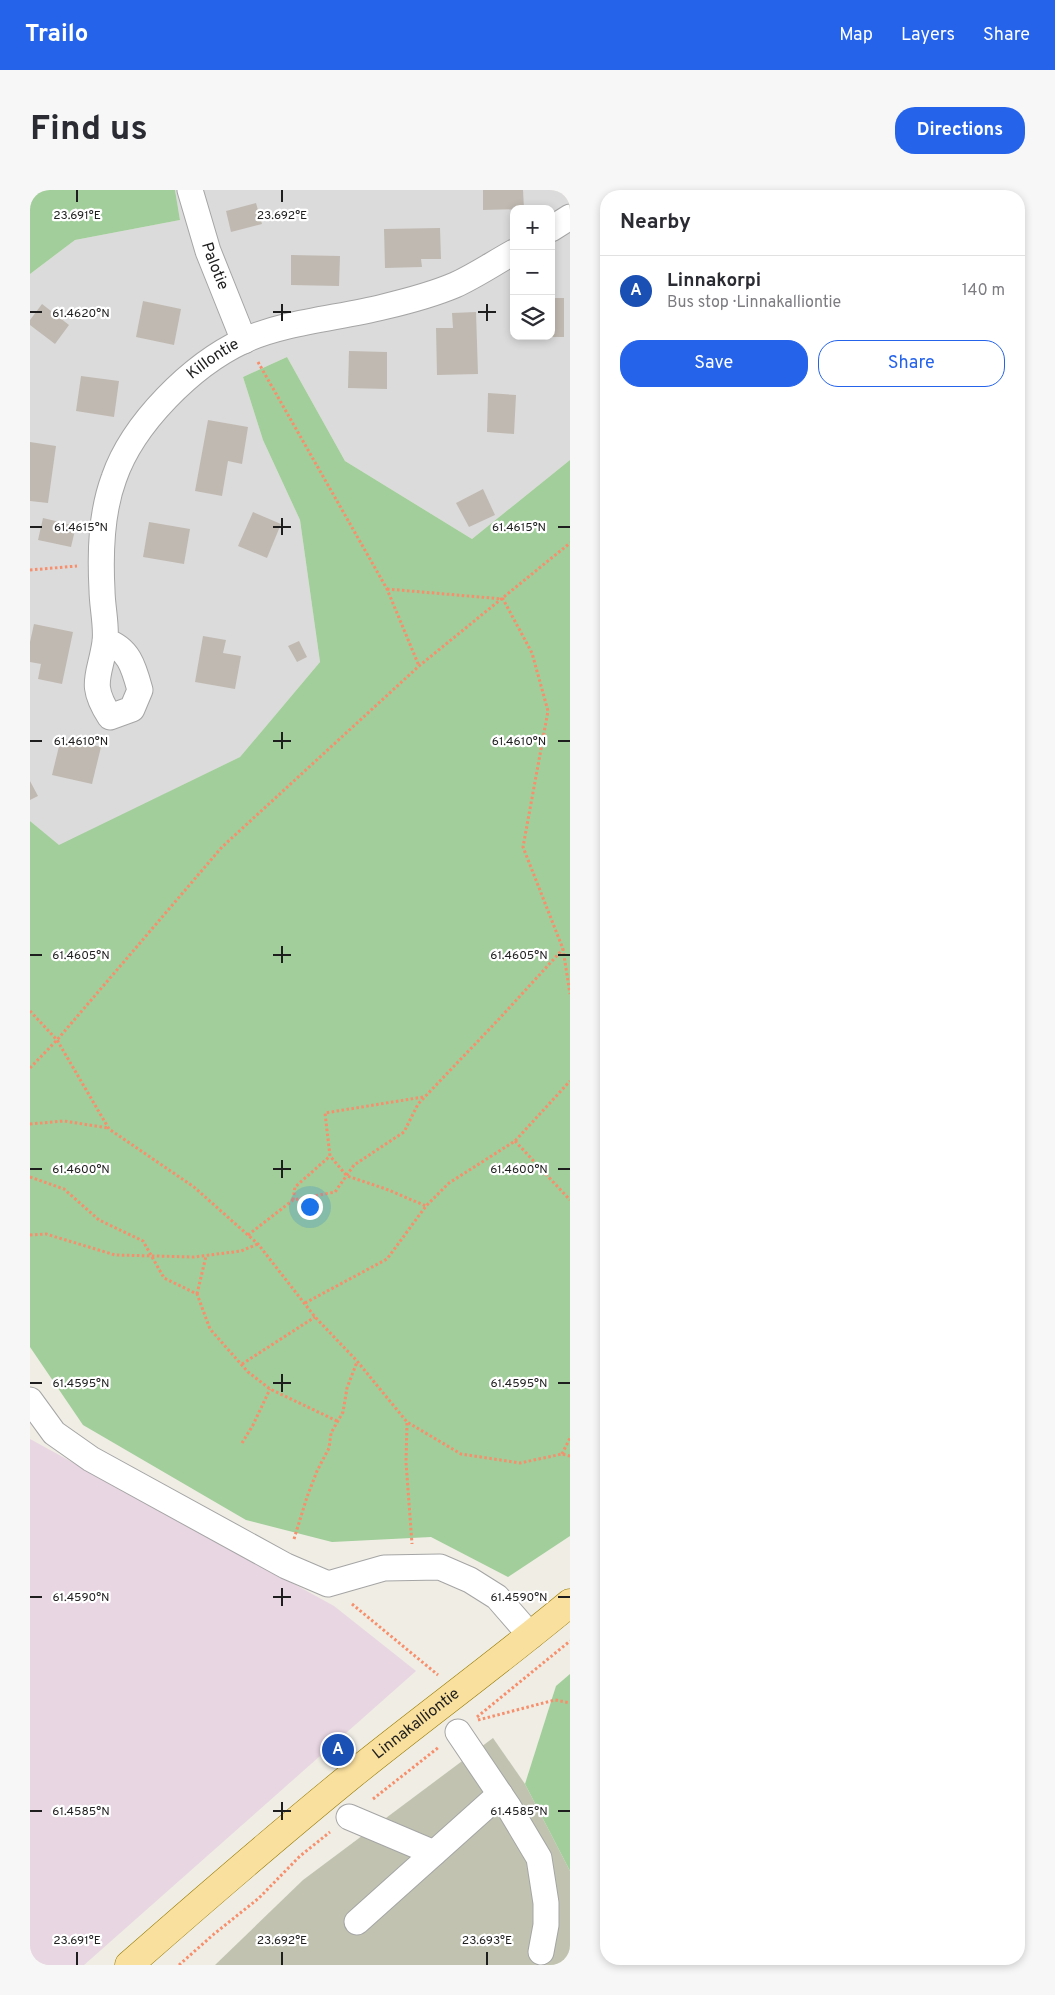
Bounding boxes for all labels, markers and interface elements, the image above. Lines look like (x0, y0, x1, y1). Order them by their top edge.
text: Trailo (25, 20, 88, 50)
text: Map (839, 24, 873, 47)
text: Layers (901, 24, 955, 47)
text: Share (983, 24, 1030, 47)
button: Directions (895, 107, 1025, 154)
text: Find us (30, 108, 148, 152)
map controls (510, 205, 555, 340)
button: + (510, 205, 555, 250)
text: 23.691°E (53, 208, 101, 224)
text: 23.692°E (257, 208, 307, 224)
text: Nearby (620, 209, 691, 236)
street label: Palotie (196, 240, 233, 293)
button: − (510, 250, 555, 295)
text: Linnakorpi (667, 269, 761, 293)
text: A (630, 281, 642, 301)
text: 140 m (962, 281, 1005, 301)
text: Bus stop · Linnakalliontie (667, 293, 841, 313)
button: layers (510, 295, 555, 340)
text: 61.4620°N (52, 306, 110, 322)
street label: Killontie (183, 335, 243, 384)
button: Save (620, 340, 808, 387)
button: Share (818, 340, 1005, 387)
text: 61.4615°N (54, 520, 108, 536)
text: 61.4615°N (492, 520, 546, 536)
text: 61.4610°N (54, 734, 108, 750)
text: 61.4610°N (492, 734, 546, 750)
text: 61.4605°N (52, 948, 110, 964)
text: 61.4605°N (490, 948, 548, 964)
text: 61.4600°N (52, 1162, 110, 1178)
text: 61.4600°N (490, 1162, 548, 1178)
your location (297, 1194, 323, 1220)
text: 61.4595°N (52, 1376, 110, 1392)
text: 61.4595°N (490, 1376, 548, 1392)
text: 61.4590°N (52, 1590, 110, 1606)
text: 61.4590°N (490, 1590, 548, 1606)
street label: Linnakalliontie (369, 1684, 464, 1764)
pin: A (322, 1731, 354, 1769)
text: 61.4585°N (52, 1804, 110, 1820)
text: 61.4585°N (490, 1804, 548, 1820)
text: 23.691°E (53, 1933, 101, 1949)
text: 23.692°E (257, 1933, 307, 1949)
text: 23.693°E (462, 1933, 512, 1949)

